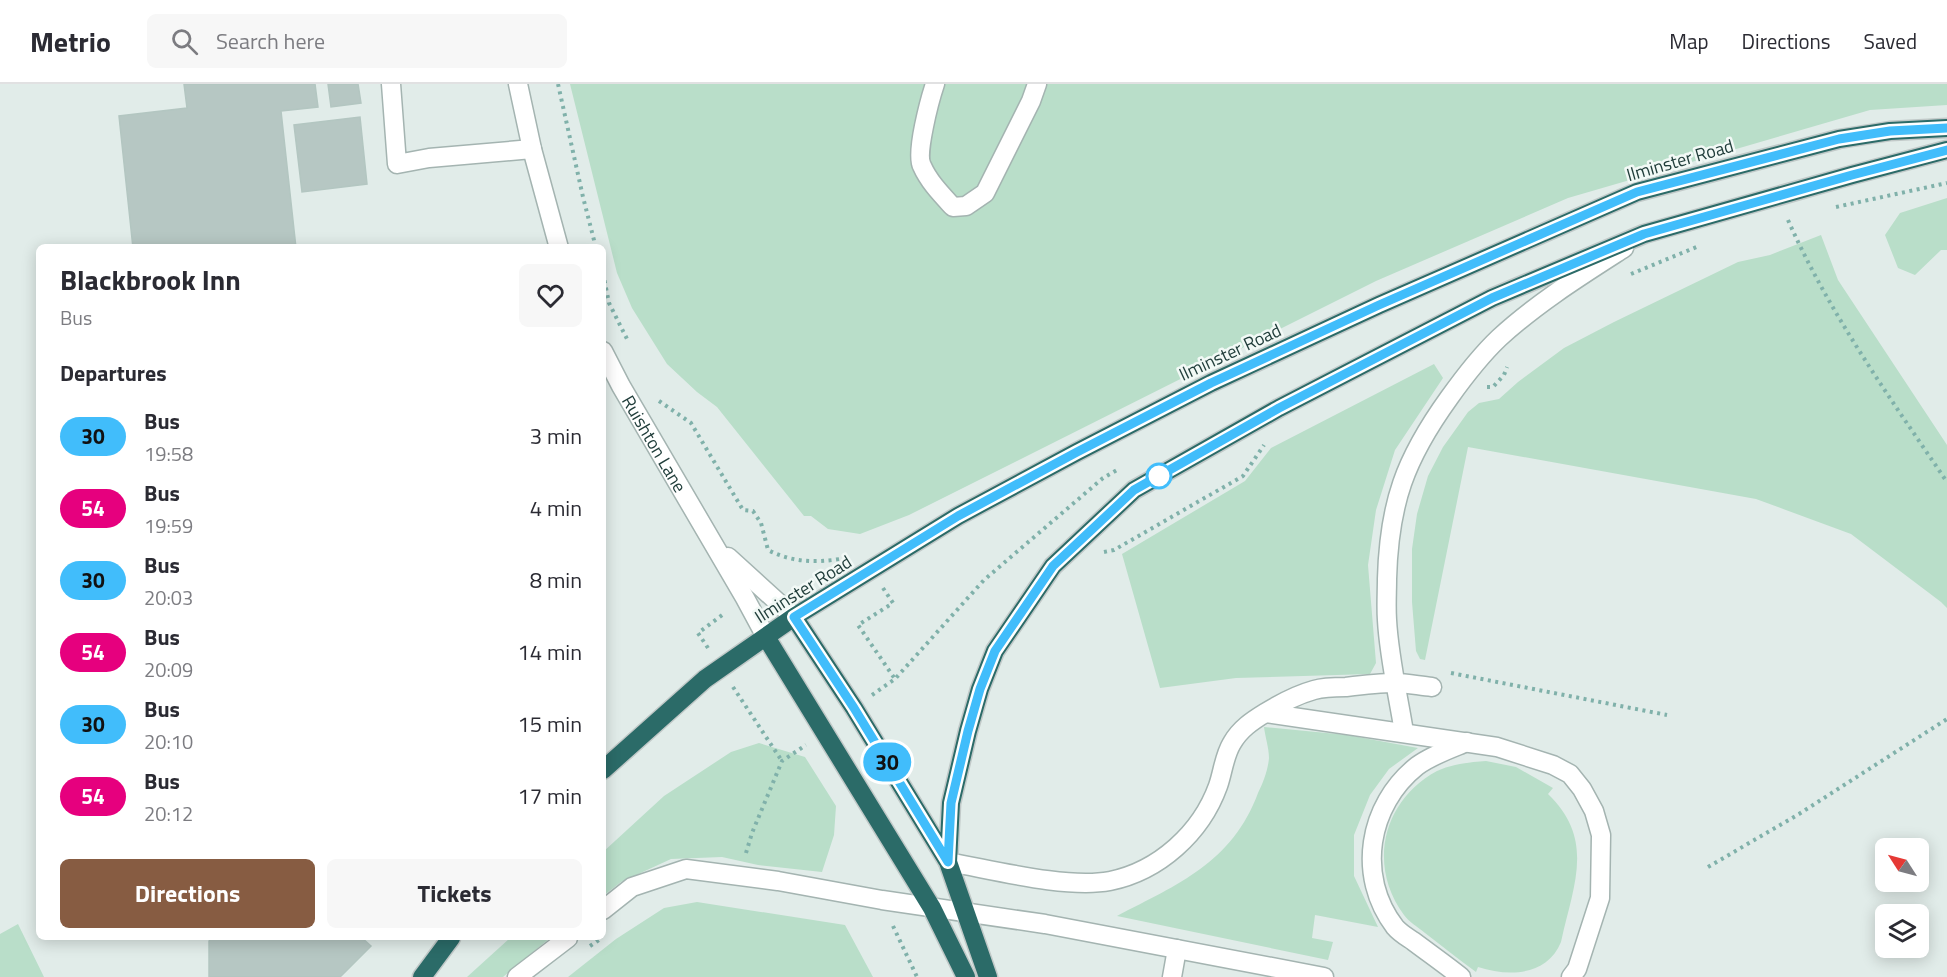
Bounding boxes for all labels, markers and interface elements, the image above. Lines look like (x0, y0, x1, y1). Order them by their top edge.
search box (147, 14, 567, 68)
text: Metrio (30, 20, 111, 63)
text: Search here (216, 24, 325, 58)
icon: search (168, 25, 201, 58)
text: Map (1669, 25, 1709, 57)
text: Directions (1742, 25, 1831, 57)
text: Saved (1864, 25, 1917, 57)
street label: Ilminster Road (1623, 132, 1737, 188)
text: Blackbrook Inn (60, 258, 241, 301)
button: heart (519, 264, 582, 327)
text: Bus (60, 302, 92, 333)
street label: Ilminster Road (1174, 316, 1286, 388)
text: Departures (60, 356, 167, 390)
street label: Ruishton Lane (616, 390, 694, 497)
text: Bus (144, 404, 180, 438)
text: 3 min (530, 419, 582, 453)
text: 30 (81, 420, 105, 452)
text: 19:58 (144, 438, 193, 469)
unlabelled marker (1146, 463, 1172, 489)
text: Bus (144, 476, 180, 510)
text: 4 min (530, 491, 582, 525)
text: 54 (81, 492, 105, 524)
text: 19:59 (144, 510, 193, 541)
text: Bus (144, 548, 180, 582)
street label: Ilminster Road (749, 548, 857, 630)
text: 8 min (530, 563, 582, 597)
text: 30 (81, 564, 105, 596)
text: 20:03 (144, 582, 193, 613)
text: Bus (144, 620, 180, 654)
text: 14 min (517, 635, 582, 669)
text: 54 (81, 636, 105, 668)
text: 20:09 (144, 654, 193, 685)
text: Bus (144, 692, 180, 726)
text: 15 min (517, 707, 582, 741)
text: 30 (81, 708, 105, 740)
text: 20:10 (144, 726, 193, 757)
line badge: 30 (860, 742, 914, 782)
text: 30 (875, 746, 899, 778)
text: Bus (144, 764, 180, 798)
text: 17 min (517, 779, 582, 813)
text: 54 (81, 780, 105, 812)
text: 20:12 (144, 798, 193, 829)
north arrow (1875, 838, 1929, 892)
map controls (1875, 838, 1929, 958)
button: Directions (60, 859, 315, 928)
button: Tickets (327, 859, 582, 928)
button: layers (1875, 904, 1929, 958)

